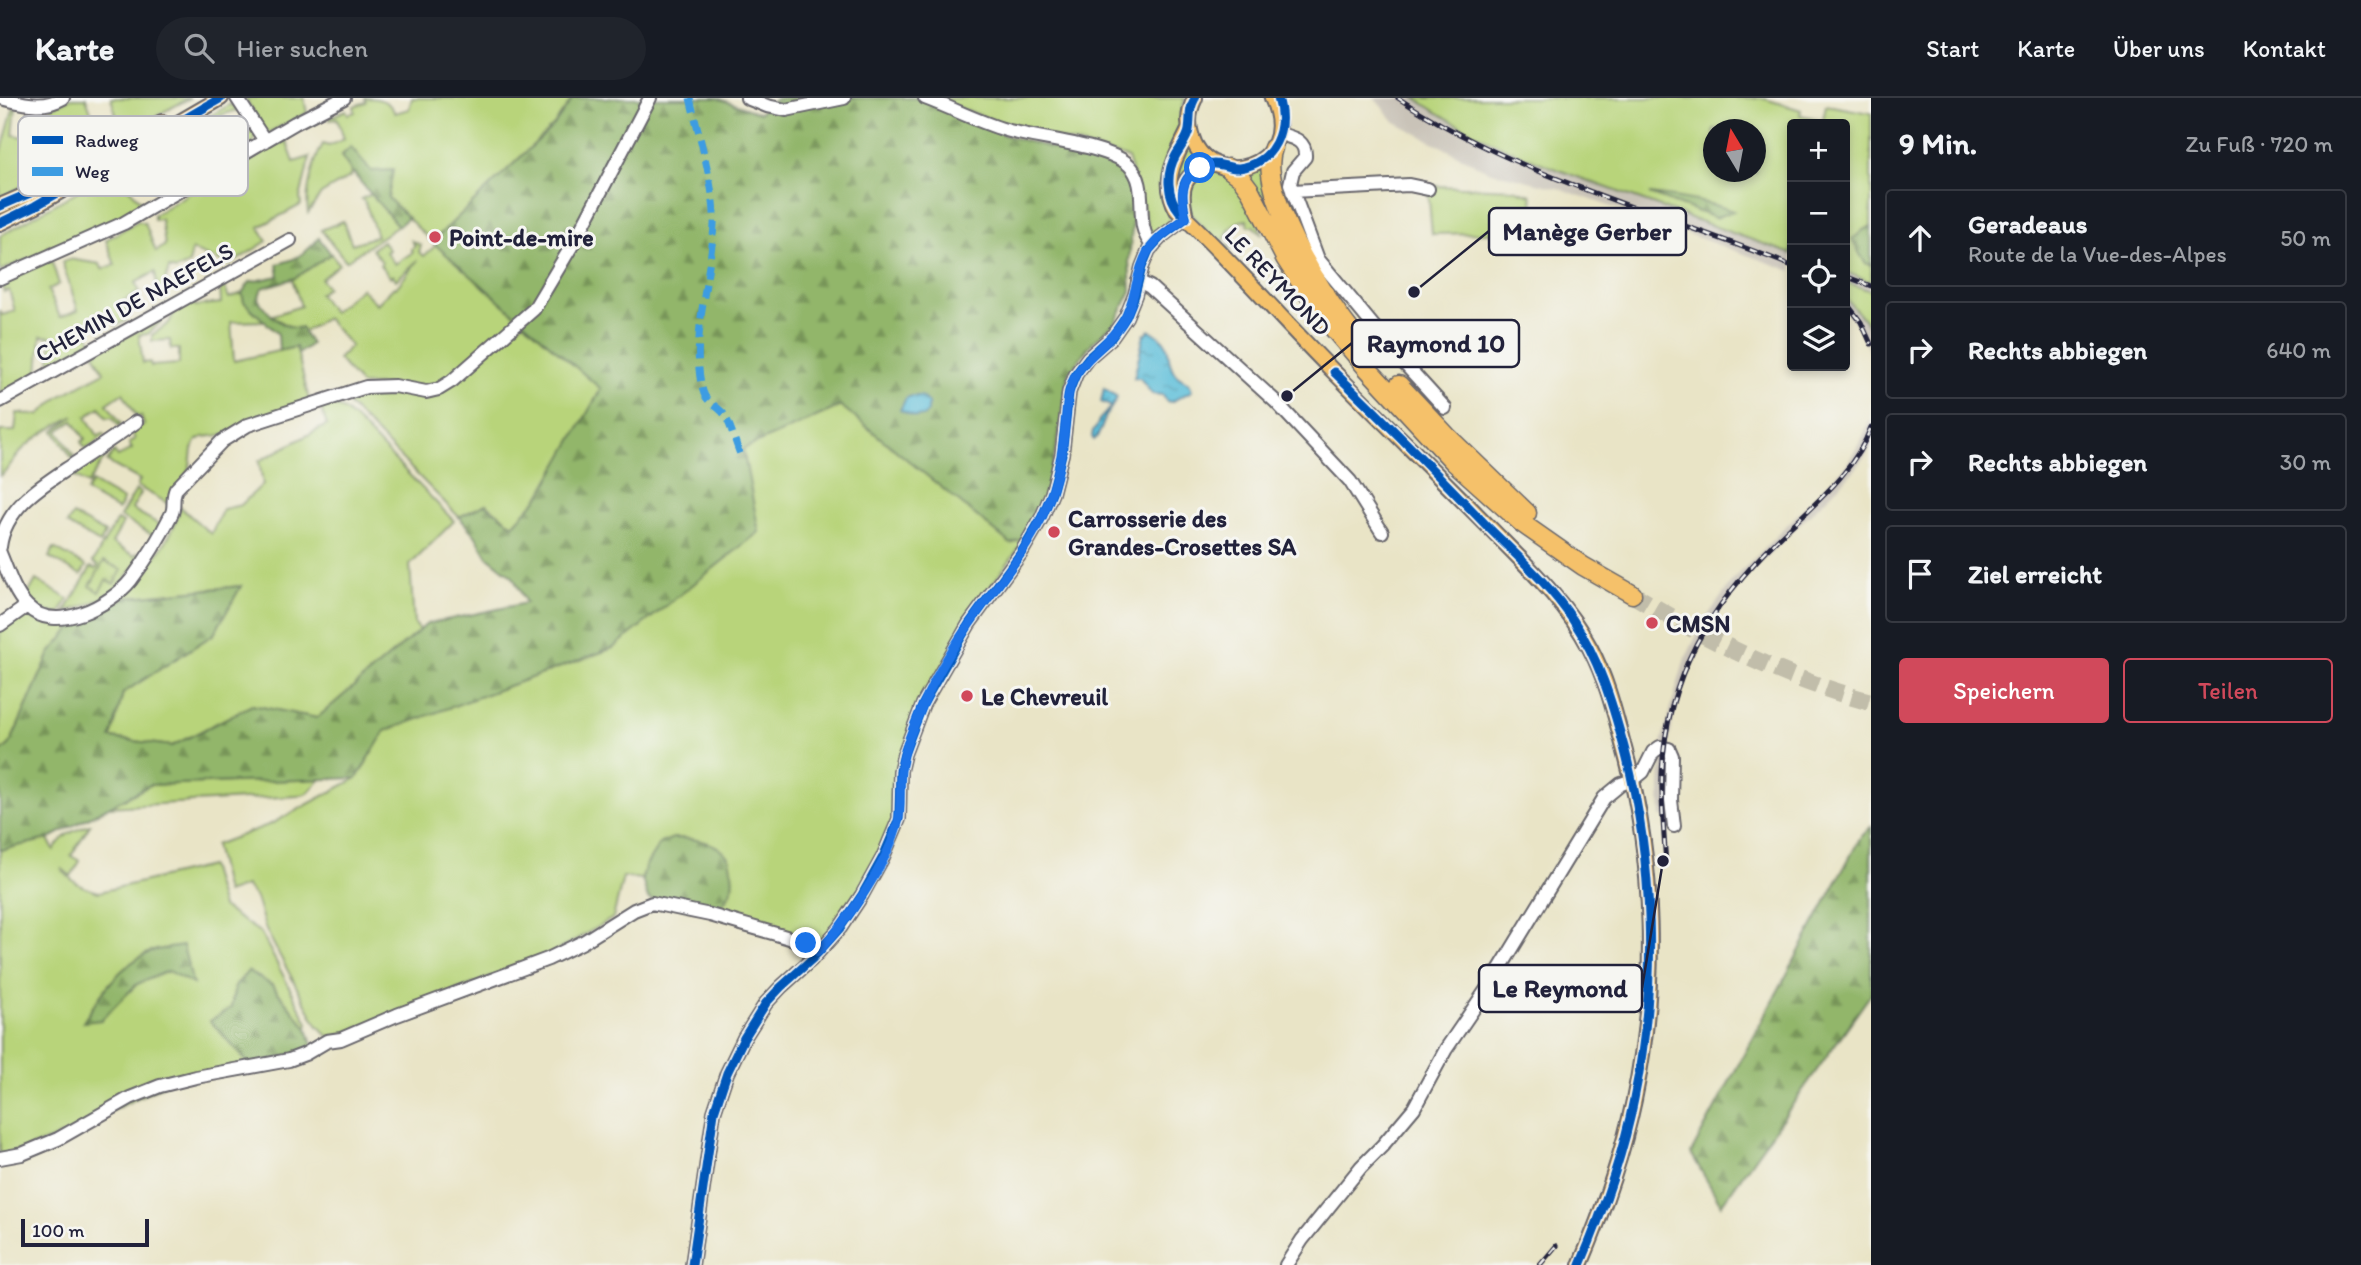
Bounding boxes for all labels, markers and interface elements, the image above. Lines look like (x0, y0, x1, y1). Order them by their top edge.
search box (156, 17, 646, 80)
text: Karte (35, 29, 114, 68)
icon: search (180, 29, 218, 67)
text: Hier suchen (236, 32, 368, 64)
text: Start (1926, 34, 1979, 63)
text: Karte (2017, 34, 2075, 63)
text: Über uns (2113, 34, 2205, 63)
text: Kontakt (2243, 34, 2326, 63)
legend (18, 116, 248, 196)
north arrow (1703, 119, 1766, 182)
map controls (1787, 119, 1850, 371)
button: + (1787, 119, 1850, 182)
text: 9 Min. (1899, 125, 1977, 162)
text: Radweg (75, 129, 139, 152)
text: Zu Fuß · 720 m (2185, 130, 2333, 158)
route start (1184, 152, 1215, 183)
text: Weg (75, 160, 110, 183)
button: − (1787, 182, 1850, 245)
callout: Manège Gerber (1489, 208, 1686, 255)
text: Geradeaus (1968, 208, 2087, 240)
text: Manège Gerber (1502, 215, 1673, 247)
icon: ahead (1901, 219, 1939, 257)
street label: LE REYMOND (1219, 220, 1337, 342)
place label: Point-de-mire (449, 223, 594, 252)
text: 50 m (2280, 224, 2331, 252)
marker: Point-de-mire (427, 229, 443, 245)
street label: CHEMIN DE NAEFELS (30, 236, 238, 368)
text: Route de la Vue-des-Alpes (1968, 240, 2227, 268)
button: locate (1787, 245, 1850, 308)
button: layers (1787, 308, 1850, 371)
callout: Raymond 10 (1352, 320, 1519, 367)
text: Raymond 10 (1367, 327, 1505, 359)
icon: right (1901, 331, 1939, 369)
text: Rechts abbiegen (1968, 334, 2147, 366)
text: 640 m (2266, 336, 2331, 364)
icon: right (1901, 443, 1939, 481)
text: Rechts abbiegen (1968, 446, 2147, 478)
text: 30 m (2280, 448, 2331, 476)
place label: Carrosserie des Grandes-Crosettes SA (1068, 504, 1297, 561)
marker: Carrosserie des Grandes-Crosettes SA (1046, 524, 1062, 540)
icon: arrive (1901, 555, 1939, 593)
text: Ziel erreicht (1968, 558, 2102, 590)
place label: CMSN (1666, 609, 1731, 638)
marker: CMSN (1644, 615, 1660, 631)
button: Speichern (1899, 658, 2109, 723)
button: Teilen (2123, 658, 2333, 723)
place label: Le Chevreuil (981, 682, 1108, 711)
marker: Le Chevreuil (959, 688, 975, 704)
route end (790, 927, 821, 958)
callout: Le Reymond (1479, 965, 1642, 1012)
text: Le Reymond (1492, 972, 1628, 1004)
scale bar (21, 1216, 149, 1248)
text: 100 m (32, 1219, 84, 1242)

